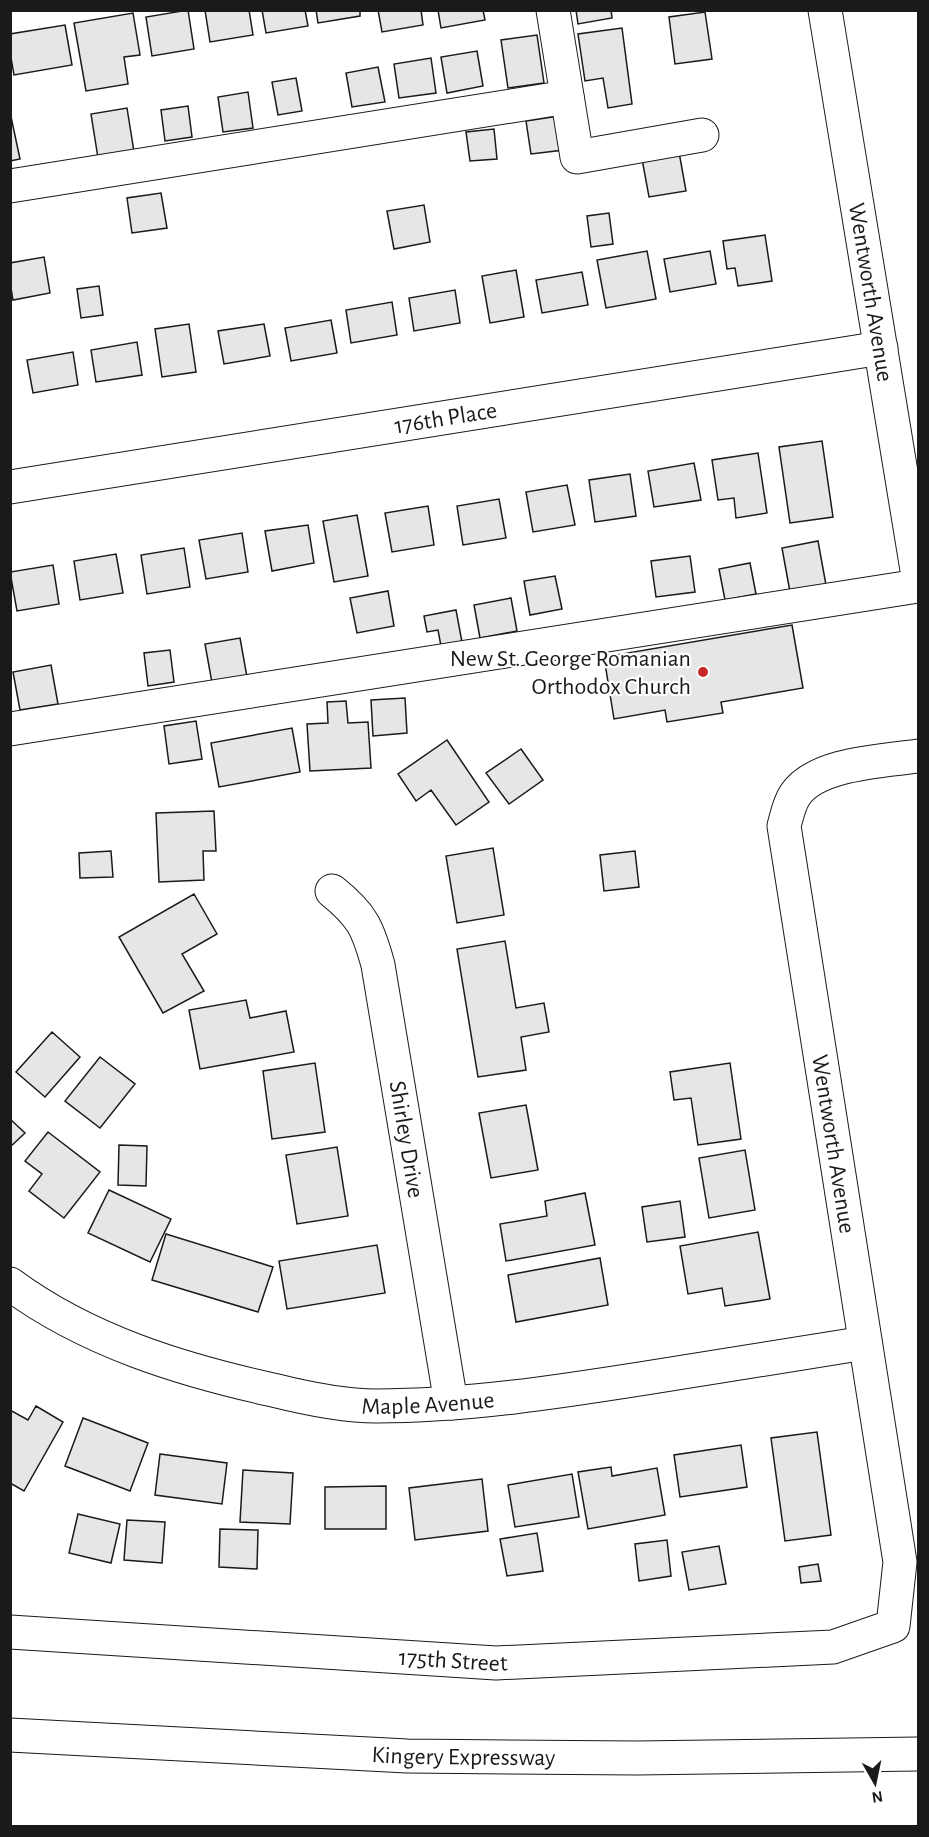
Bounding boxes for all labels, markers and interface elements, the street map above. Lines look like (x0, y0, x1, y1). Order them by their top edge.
street label: Wentworth Avenue (844, 201, 897, 384)
street label: 176th Place (393, 398, 499, 438)
place label: New St. George Romanian Orthodox Church (450, 647, 691, 699)
marker: New St. George Romanian Orthodox Church (696, 665, 710, 679)
street label: Wentworth Avenue (807, 1053, 859, 1235)
street label: Shirley Drive (384, 1079, 428, 1200)
street label: Maple Avenue (361, 1388, 495, 1419)
street label: 175th Street (398, 1646, 508, 1676)
street label: Kingery Expressway (371, 1743, 555, 1770)
north arrow (845, 1753, 905, 1813)
text: N (870, 1788, 884, 1806)

